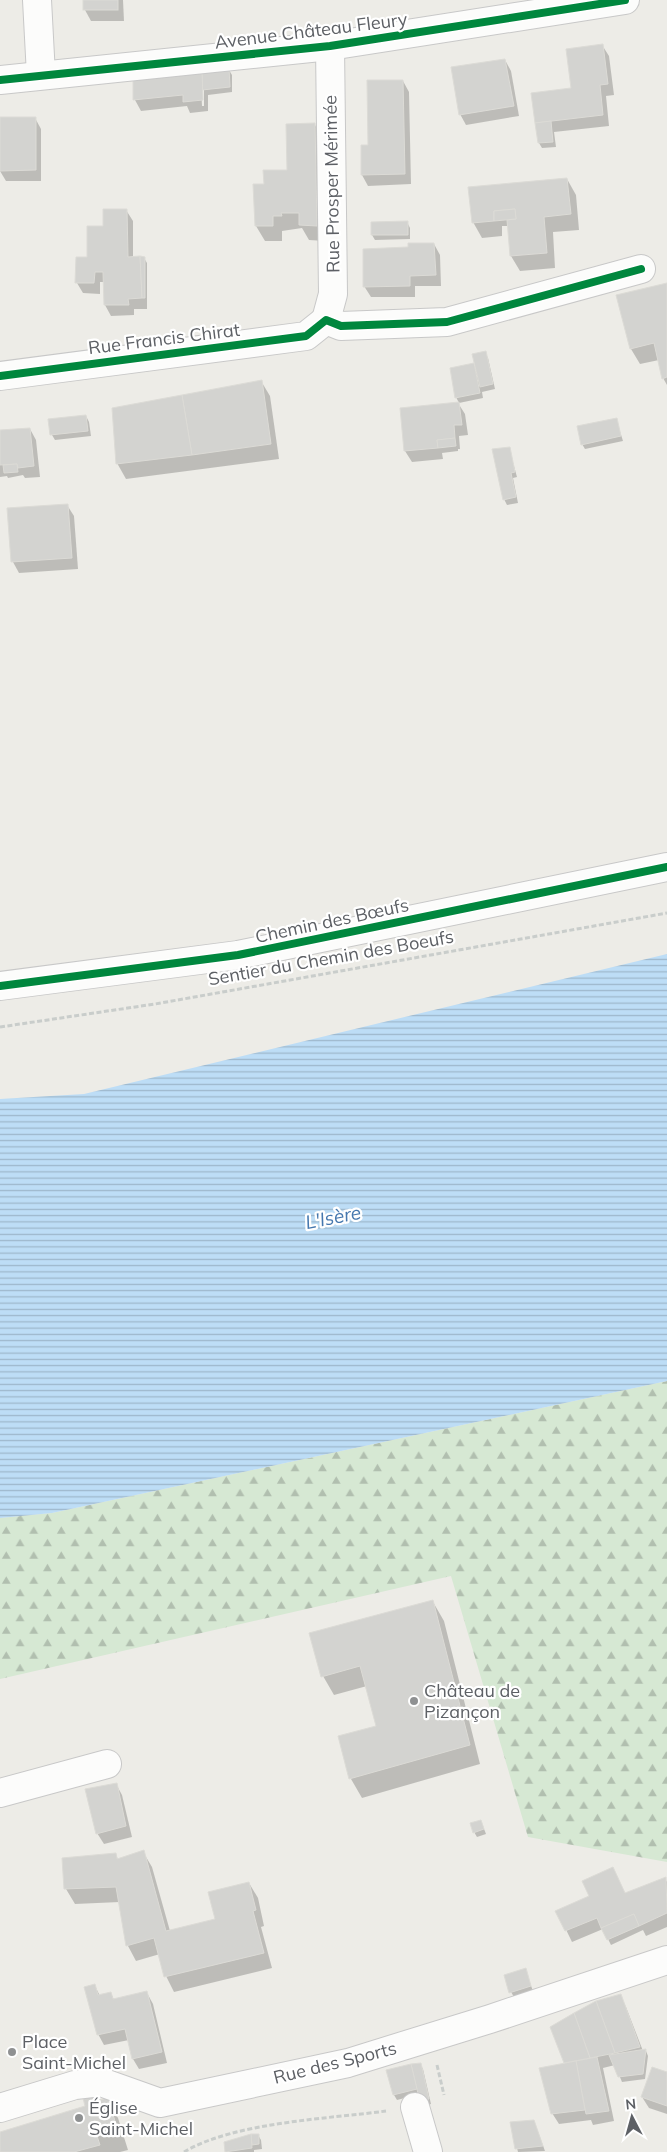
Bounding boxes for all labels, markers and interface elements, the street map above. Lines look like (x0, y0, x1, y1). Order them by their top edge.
street label: Avenue Château Fleury (213, 7, 409, 54)
street label: Rue Prosper Mérimée (318, 95, 345, 273)
street label: Rue Francis Chirat (87, 318, 241, 359)
street label: Chemin des Bœufs (253, 893, 411, 948)
street label: Sentier du Chemin des Boeufs (206, 925, 456, 990)
water label: L'Isère (303, 1200, 363, 1234)
place label: Château de Pizançon (424, 1679, 520, 1723)
marker: Château de Pizançon (408, 1695, 420, 1707)
place label: Place Saint-Michel (22, 2030, 126, 2074)
street label: Rue des Sports (271, 2036, 399, 2089)
marker: Place Saint-Michel (6, 2046, 18, 2058)
north arrow (607, 2092, 657, 2142)
text: N (624, 2095, 637, 2114)
place label: Église Saint-Michel (89, 2096, 193, 2140)
marker: Église Saint-Michel (73, 2112, 85, 2124)

